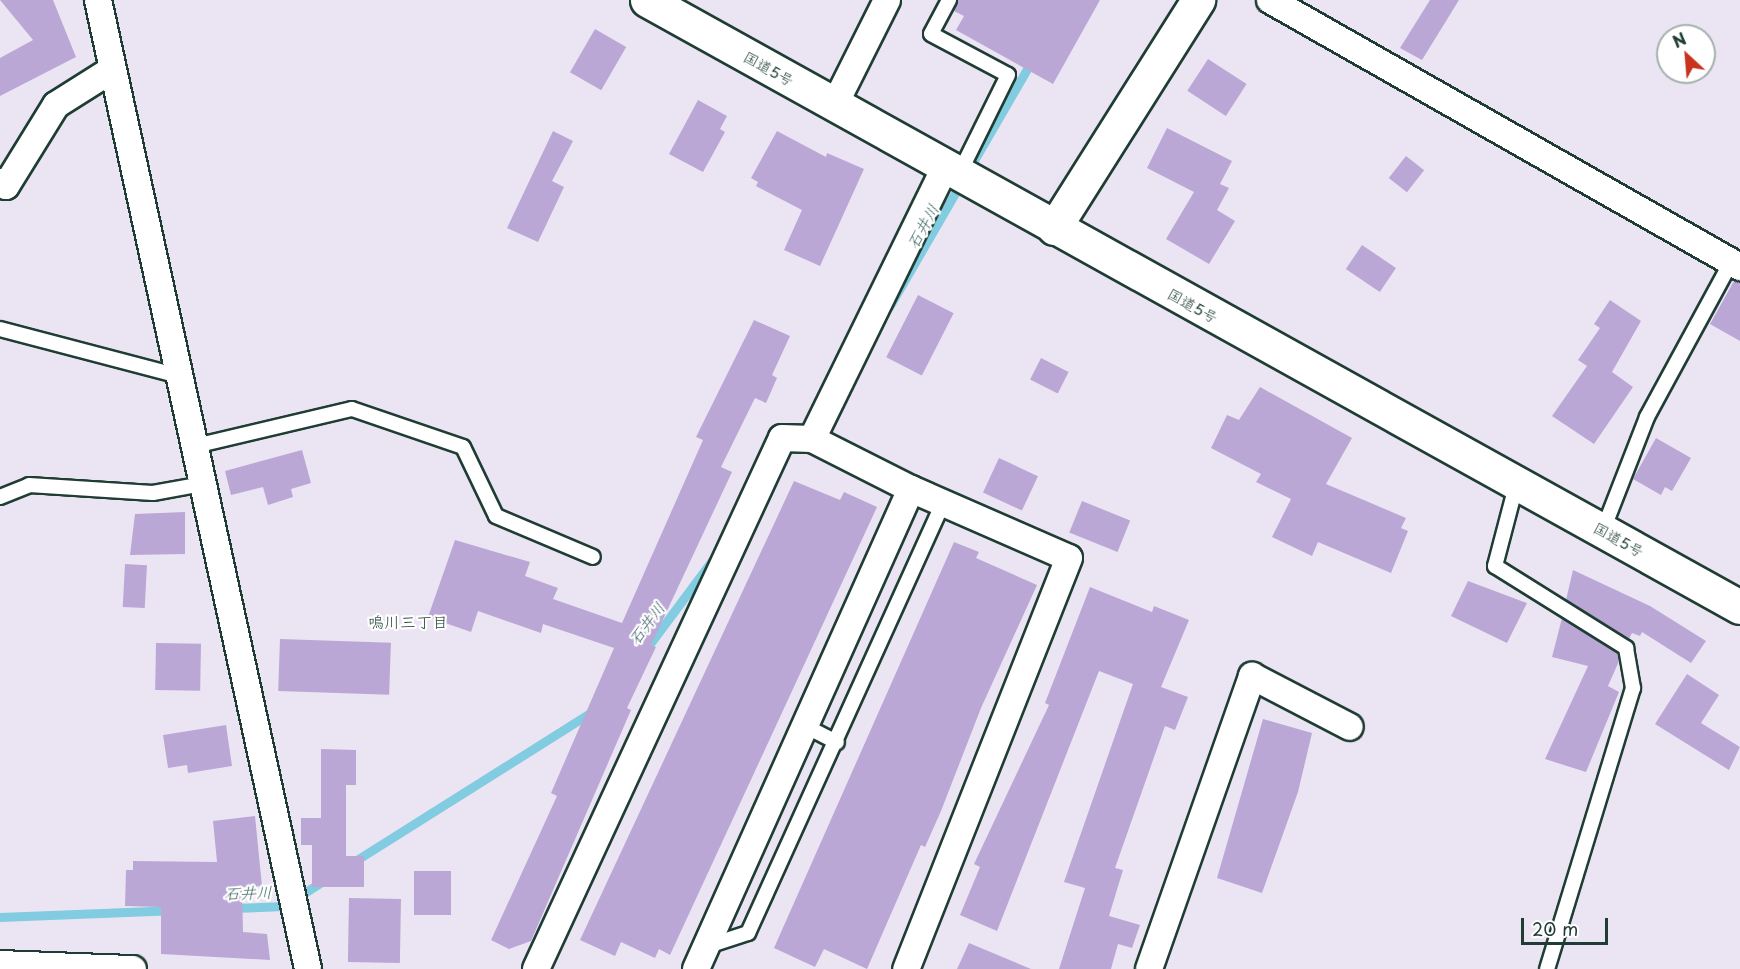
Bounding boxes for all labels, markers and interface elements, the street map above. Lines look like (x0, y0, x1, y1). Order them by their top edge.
north arrow (1656, 24, 1716, 84)
text: N (1668, 26, 1690, 53)
street label: 国道5号 (741, 47, 797, 89)
water label: 石井川 (902, 200, 942, 252)
street label: 国道5号 (1165, 284, 1221, 326)
street label: 国道5号 (1591, 518, 1647, 560)
water label: 石井川 (624, 598, 668, 648)
district label: 鳴川三丁目 (368, 611, 448, 631)
water label: 石井川 (224, 882, 272, 902)
scale bar (1524, 906, 1611, 944)
text: 20 m (1532, 915, 1578, 942)

